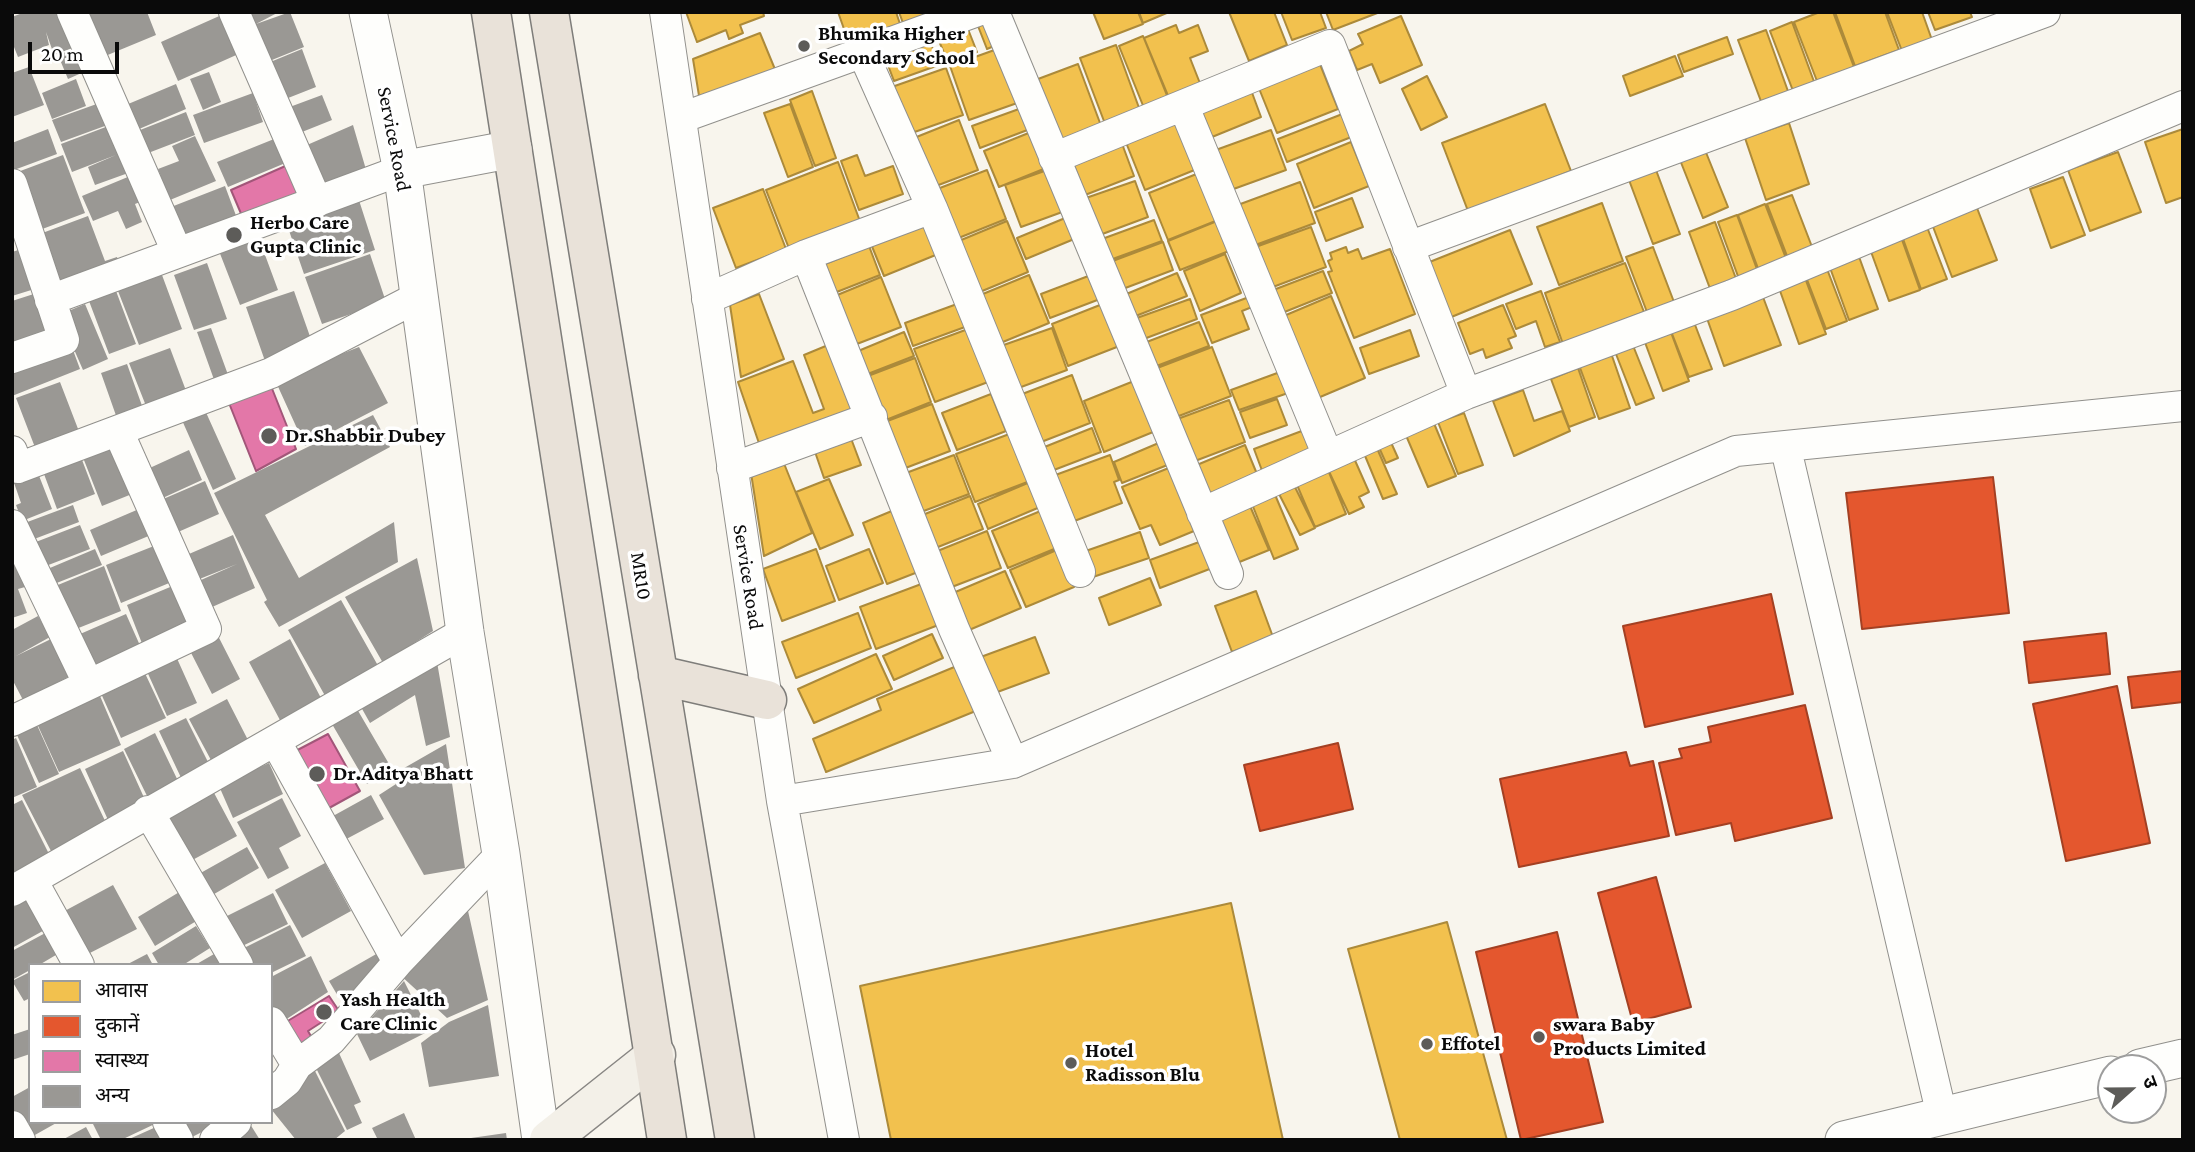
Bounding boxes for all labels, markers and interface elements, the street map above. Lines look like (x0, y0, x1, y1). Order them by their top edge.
place label: Bhumika Higher Secondary School (818, 21, 975, 71)
scale bar (32, 28, 122, 72)
marker: Bhumika Higher Secondary School (796, 38, 812, 54)
text: 20 m (41, 42, 84, 66)
street label: Service Road (372, 85, 416, 193)
place label: Herbo Care Gupta Clinic (250, 210, 361, 260)
marker: Herbo Care Gupta Clinic (224, 225, 244, 245)
place label: Dr.Shabbir Dubey (285, 423, 445, 449)
marker: Dr.Shabbir Dubey (259, 426, 279, 446)
street label: Service Road (727, 523, 769, 631)
street label: MR10 (625, 550, 657, 602)
place label: Dr.Aditya Bhatt (333, 761, 473, 787)
marker: Dr.Aditya Bhatt (307, 764, 327, 784)
legend (28, 963, 273, 1124)
text: आवास (95, 978, 148, 1002)
place label: Yash Health Care Clinic (340, 987, 446, 1037)
marker: Yash Health Care Clinic (314, 1002, 334, 1022)
place label: swara Baby Products Limited (1553, 1012, 1706, 1062)
text: दुकानें (95, 1013, 139, 1037)
marker: swara Baby Products Limited (1531, 1029, 1547, 1045)
place label: Effotel (1441, 1031, 1500, 1057)
marker: Effotel (1419, 1036, 1435, 1052)
place label: Hotel Radisson Blu (1085, 1038, 1200, 1088)
text: स्वास्थ्य (95, 1048, 148, 1072)
north arrow (2097, 1054, 2167, 1124)
marker: Hotel Radisson Blu (1063, 1055, 1079, 1071)
text: उ (2138, 1073, 2162, 1091)
text: अन्य (95, 1083, 129, 1107)

